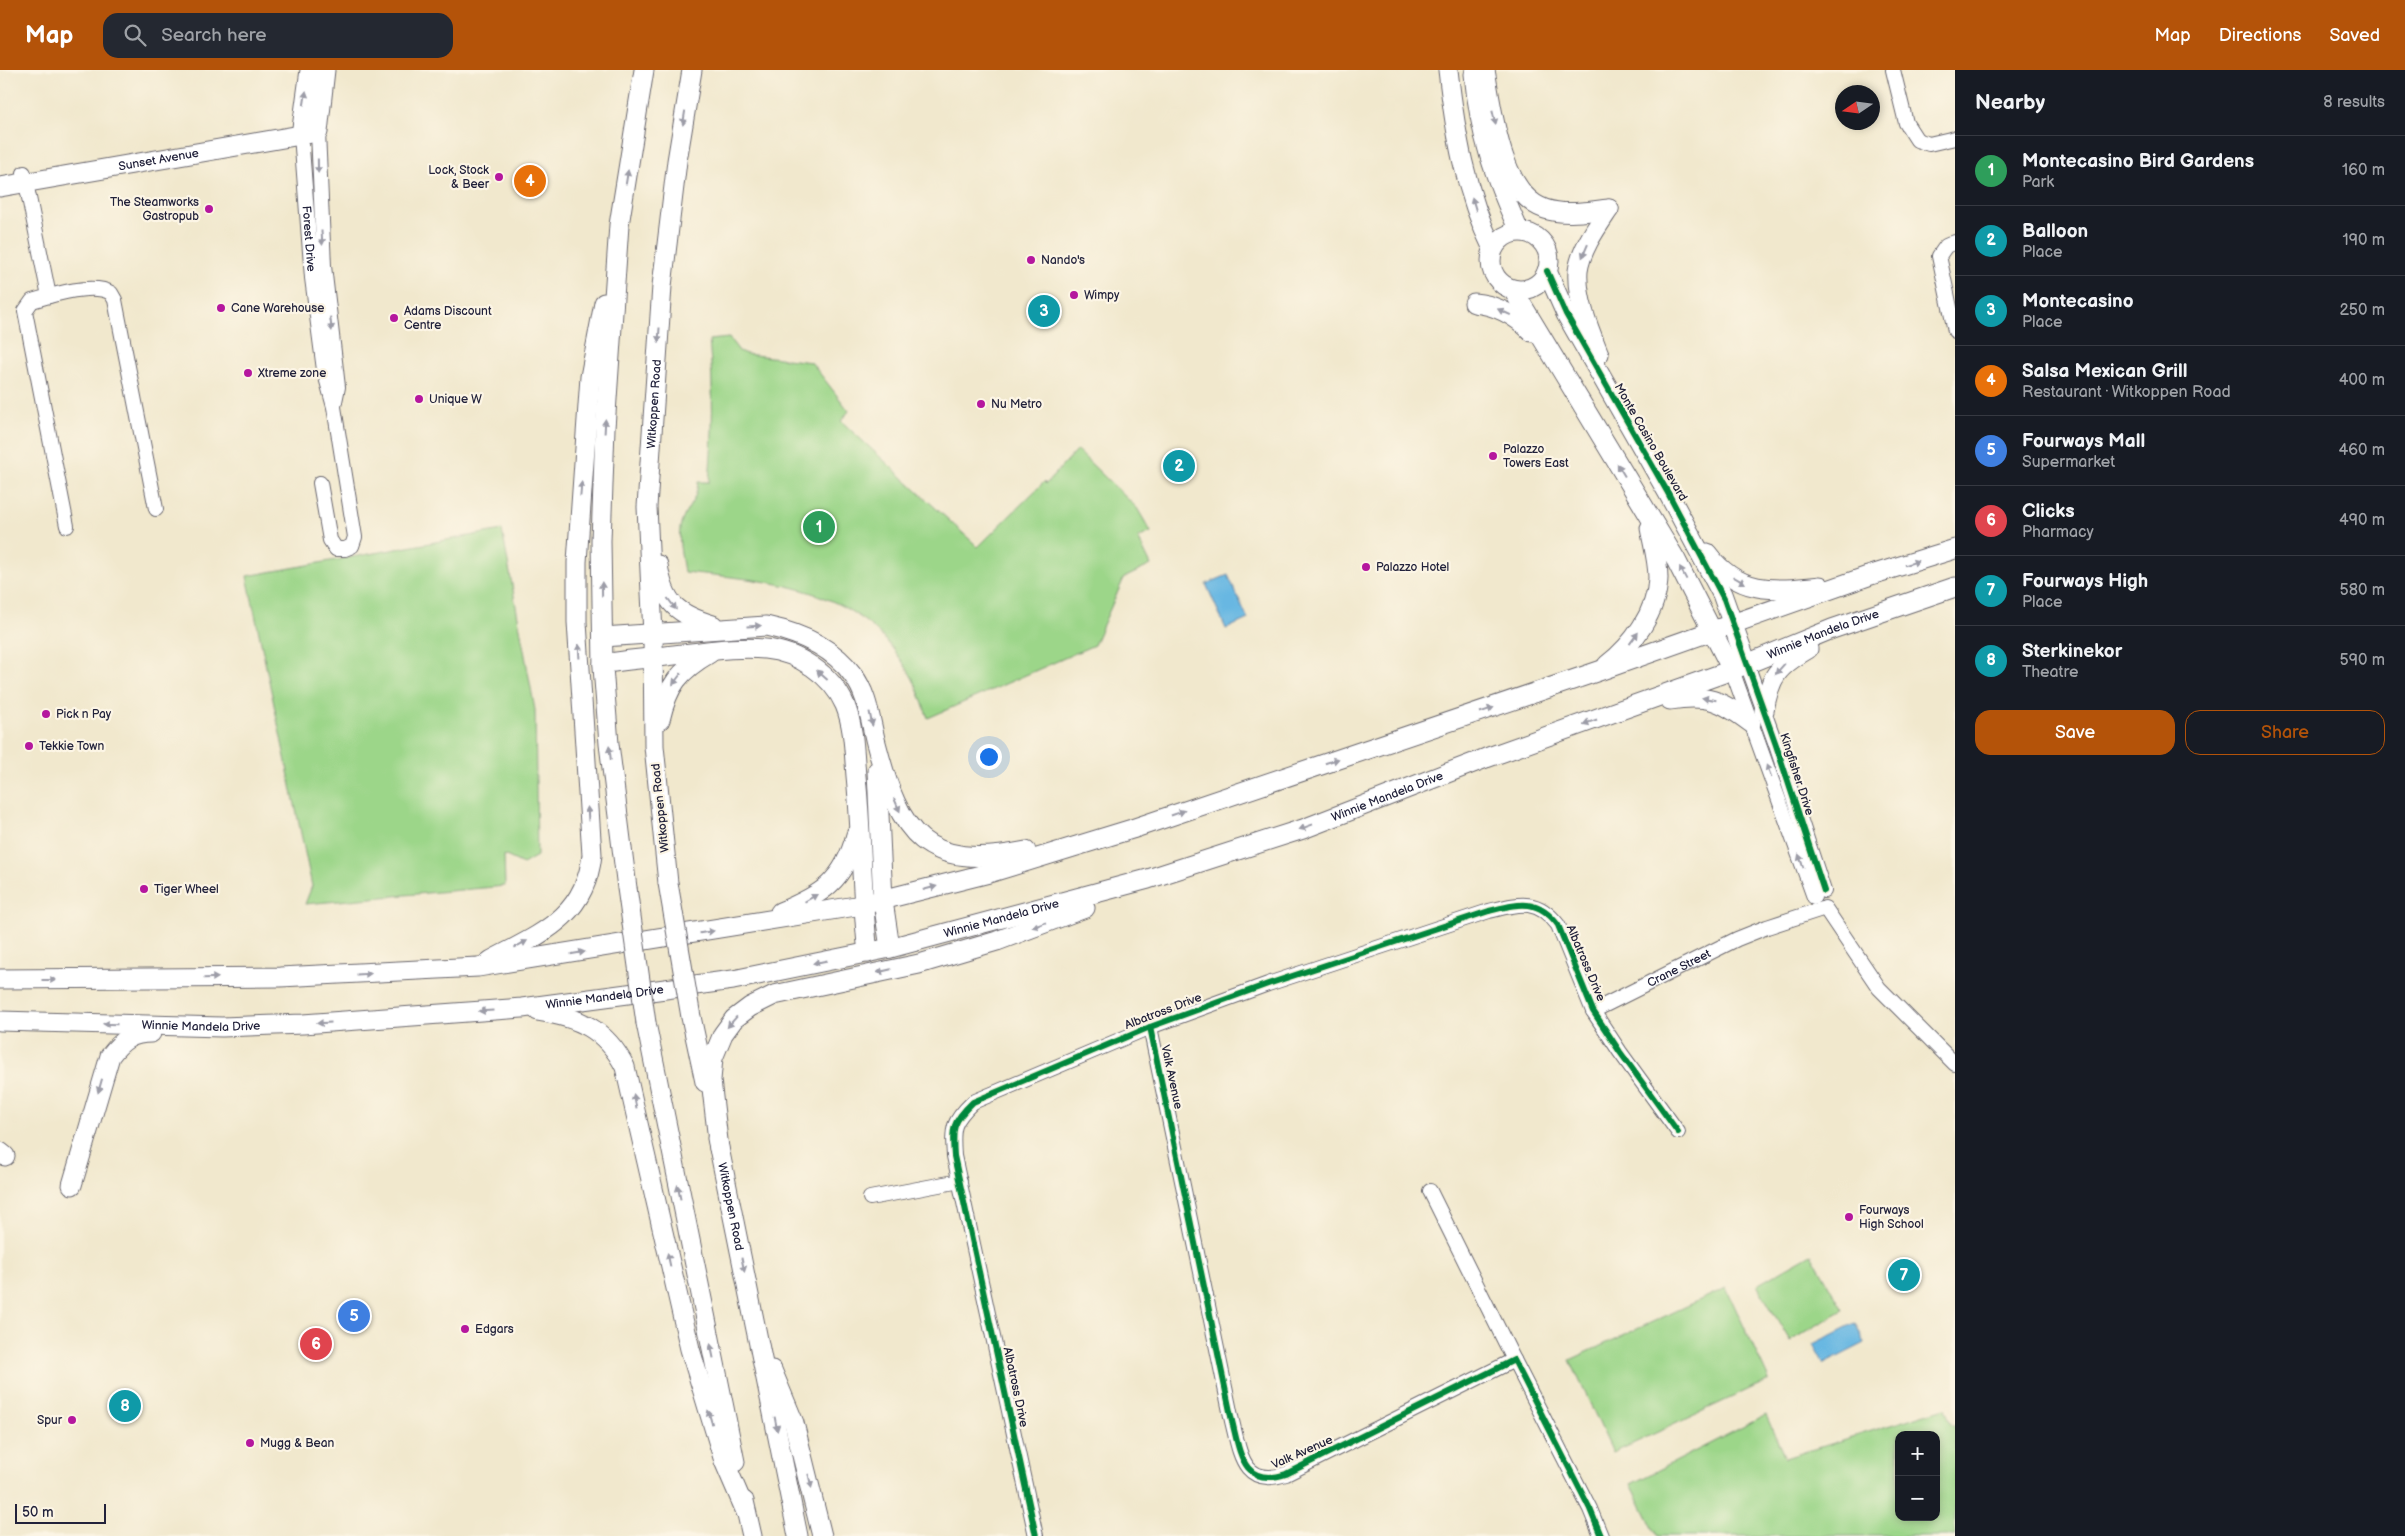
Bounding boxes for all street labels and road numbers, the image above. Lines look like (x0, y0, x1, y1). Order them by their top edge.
street label: Sunset Avenue (118, 146, 200, 174)
street label: Forest Drive (298, 205, 318, 272)
street label: Witkoppen Road (644, 359, 665, 449)
street label: Monte Casino Boulevard (1611, 381, 1690, 504)
street label: Winnie Mandela Drive (1765, 607, 1881, 663)
street label: Kingfisher Drive (1776, 731, 1817, 817)
street label: Witkoppen Road (648, 763, 673, 853)
street label: Winnie Mandela Drive (1329, 768, 1445, 825)
street label: Winnie Mandela Drive (942, 896, 1061, 941)
street label: Albatross Drive (1563, 923, 1608, 1004)
street label: Crane Street (1645, 946, 1714, 991)
street label: Winnie Mandela Drive (545, 982, 664, 1013)
street label: Albatross Drive (1122, 990, 1204, 1033)
street label: Winnie Mandela Drive (141, 1018, 261, 1035)
street label: Valk Avenue (1157, 1044, 1186, 1111)
street label: Witkoppen Road (714, 1161, 747, 1252)
street label: Albatross Drive (1000, 1346, 1031, 1429)
street label: Valk Avenue (1269, 1432, 1335, 1473)

